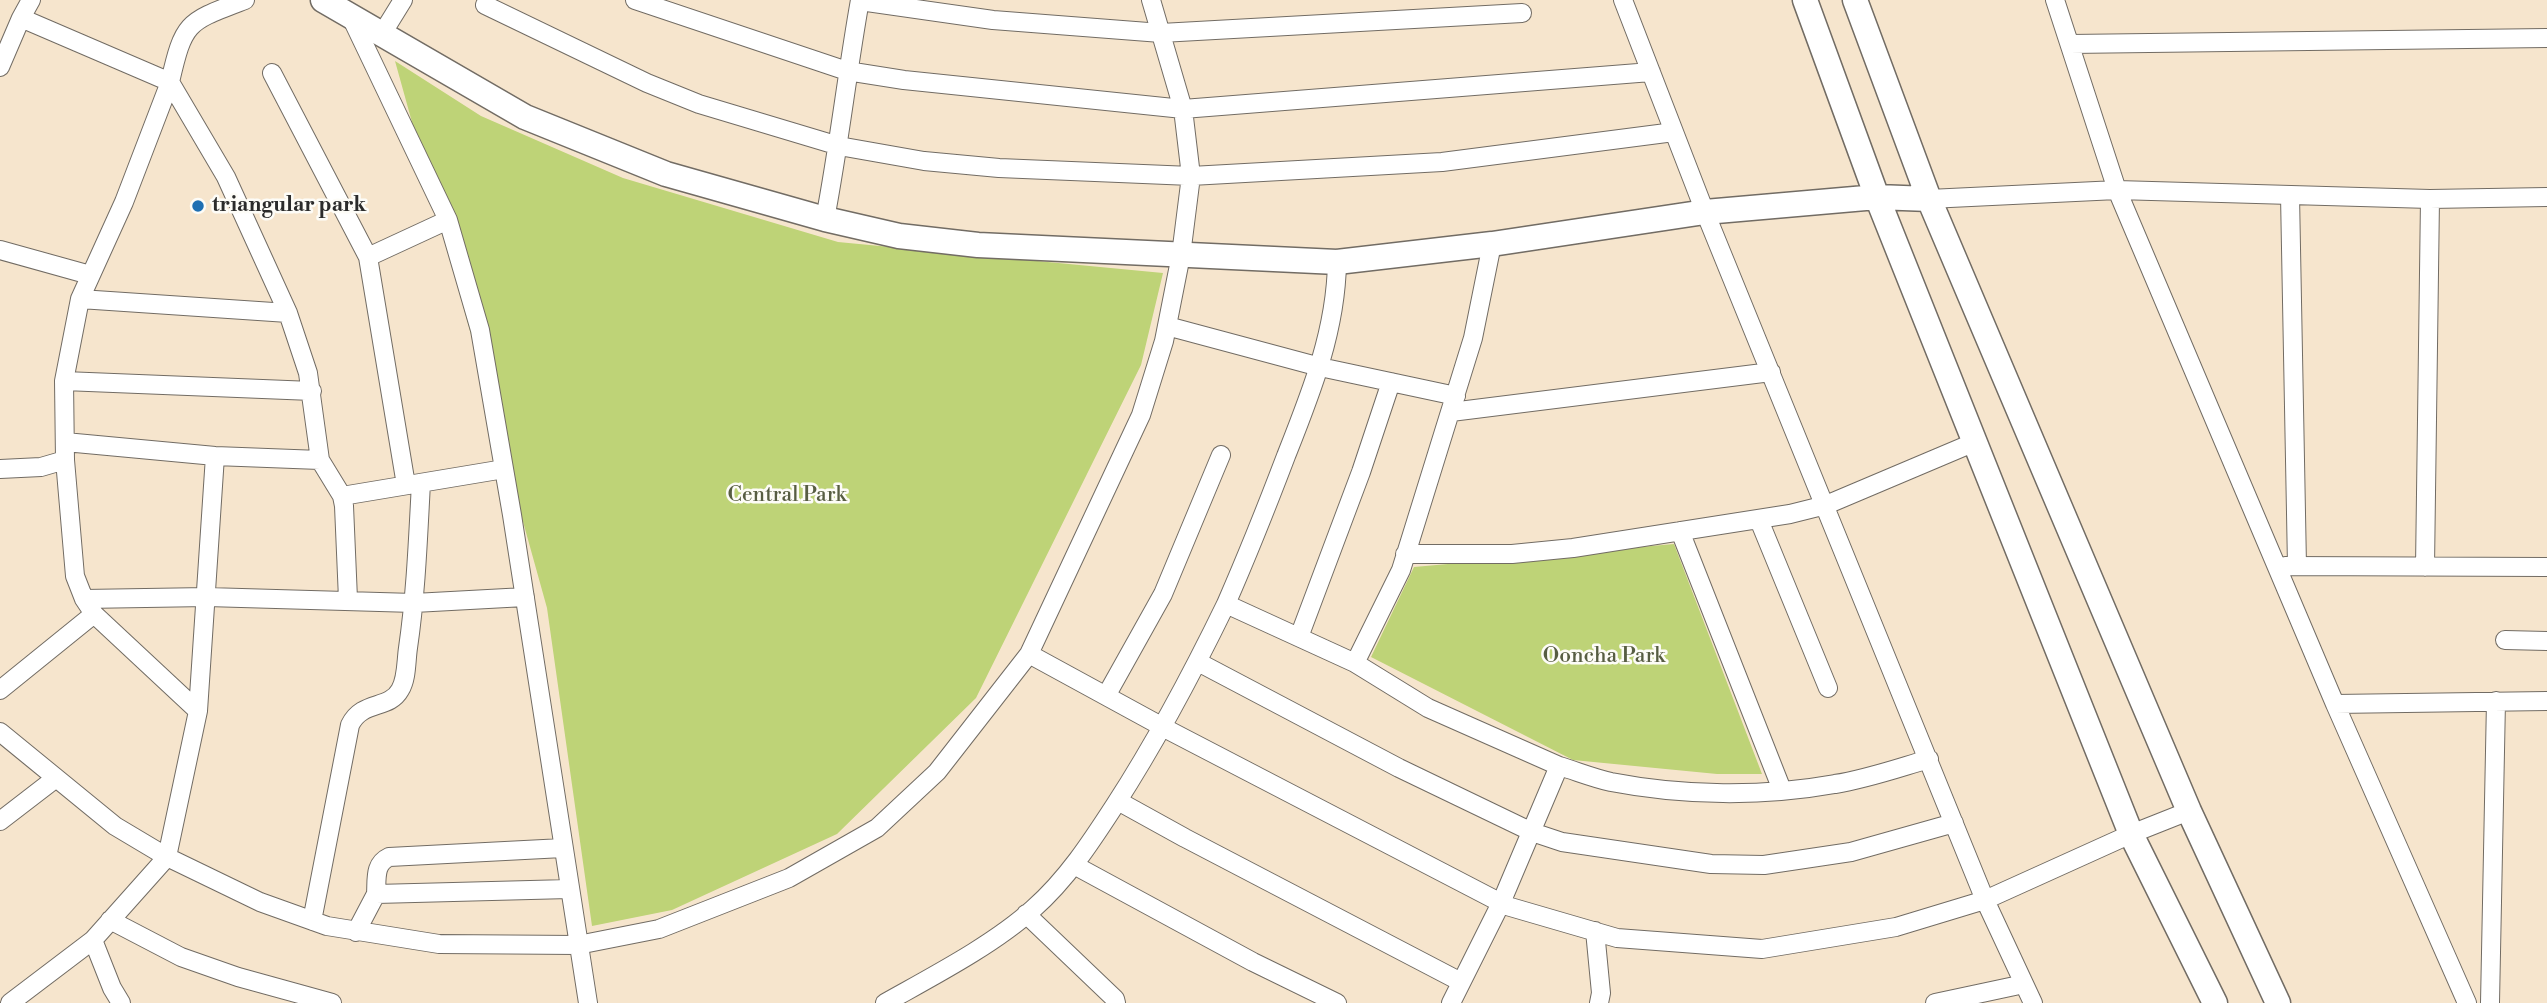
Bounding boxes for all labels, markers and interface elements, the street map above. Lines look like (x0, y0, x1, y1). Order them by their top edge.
place label: triangular park (212, 193, 366, 219)
marker: triangular park (190, 198, 206, 214)
park label: Central Park (728, 483, 846, 509)
park label: Ooncha Park (1543, 644, 1665, 670)

